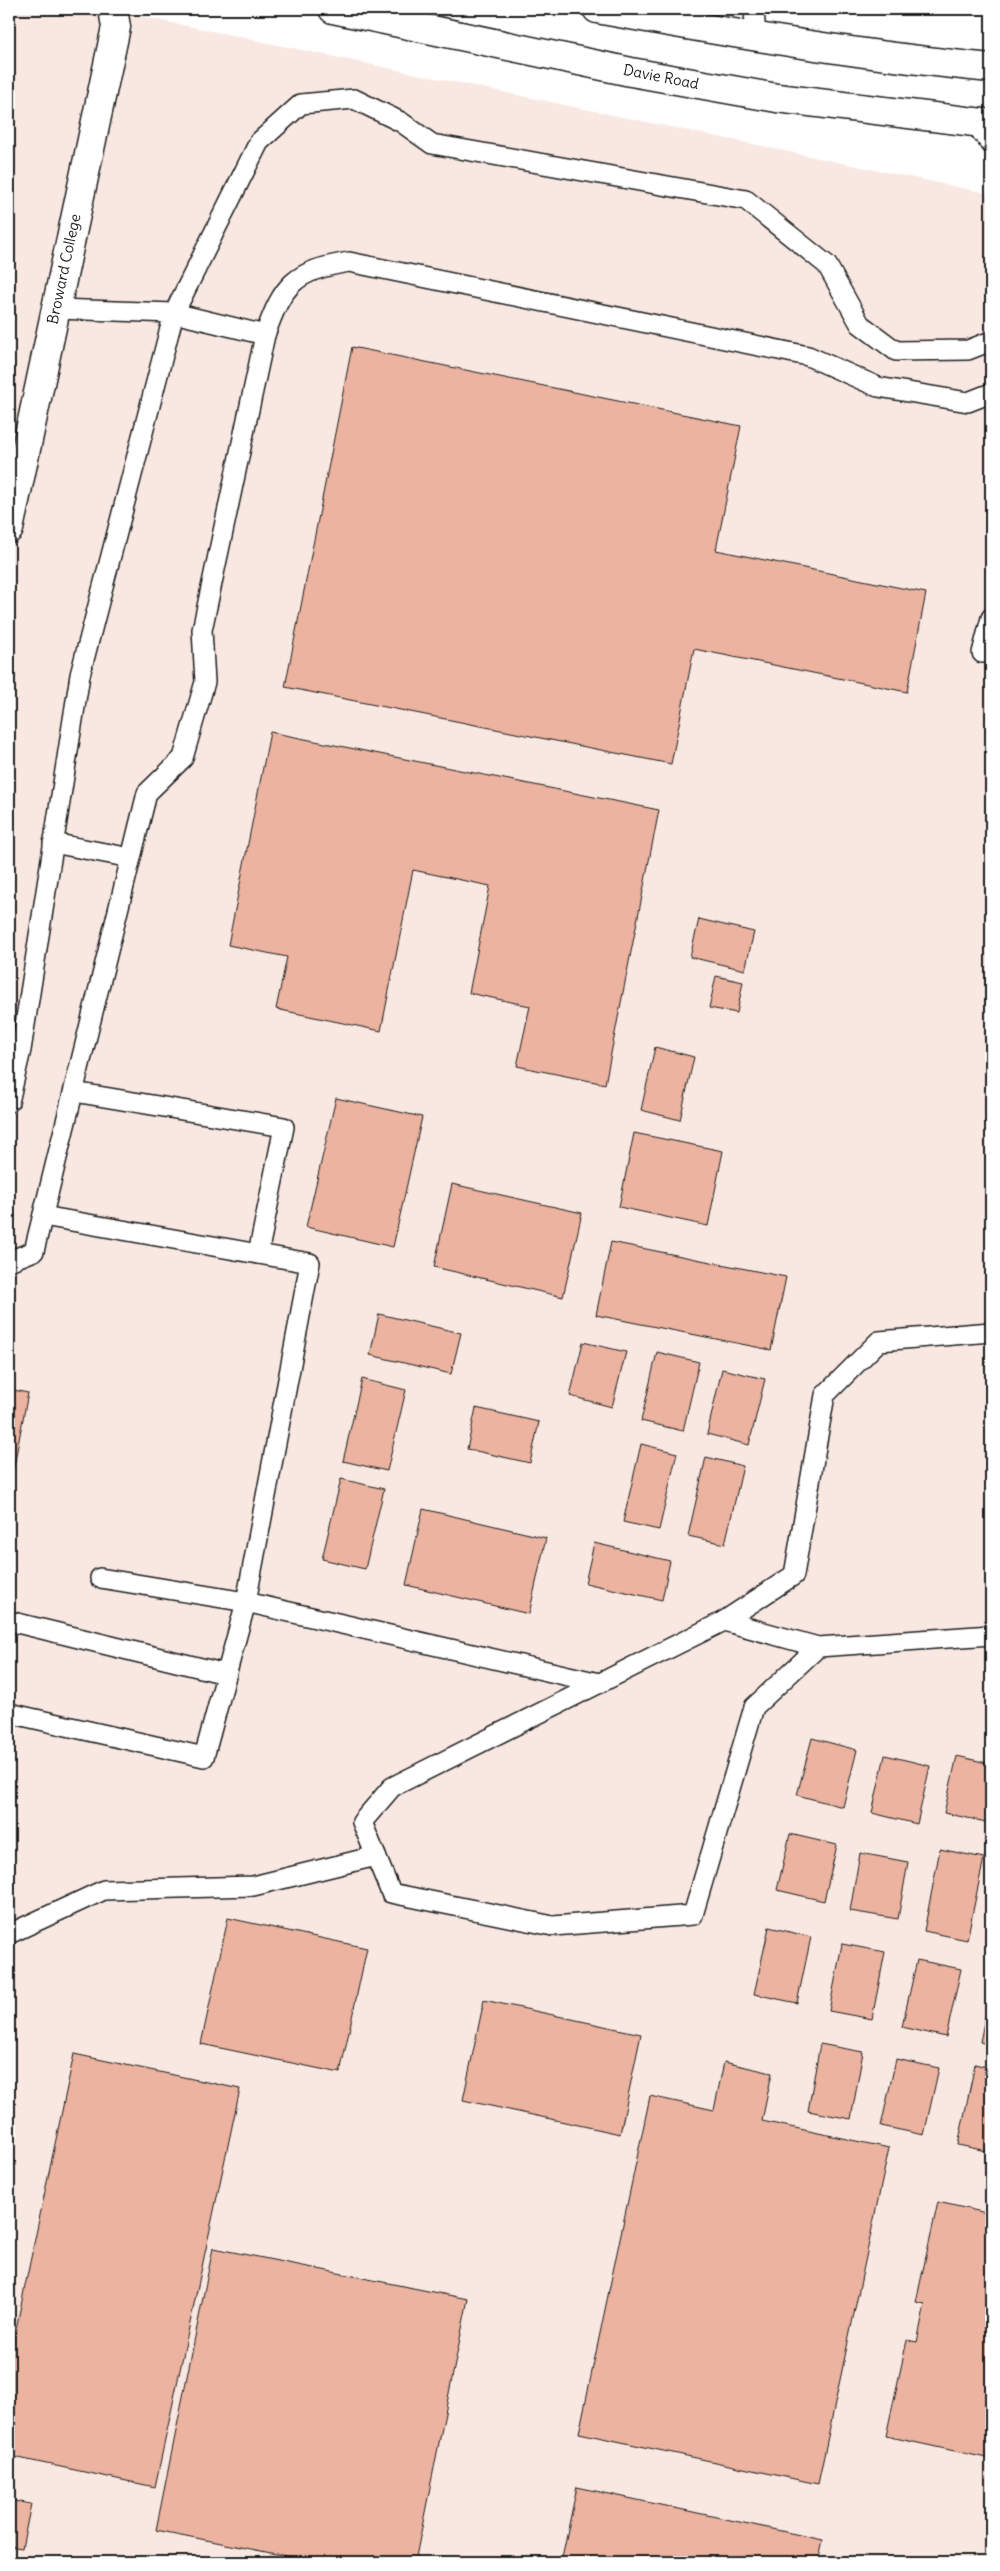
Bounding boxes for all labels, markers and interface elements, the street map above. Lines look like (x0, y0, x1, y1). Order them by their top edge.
street label: Davie Road (622, 60, 701, 93)
street label: Broward College (43, 212, 84, 326)

